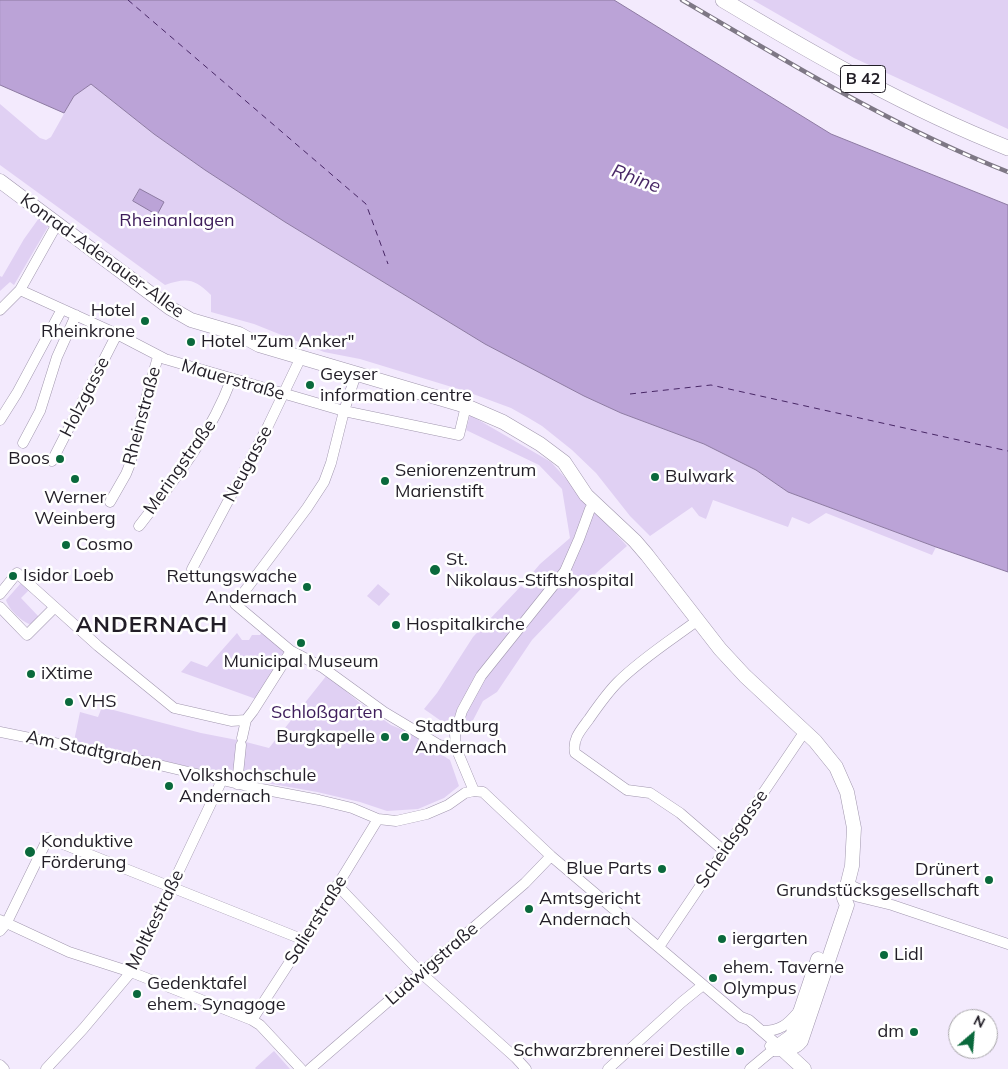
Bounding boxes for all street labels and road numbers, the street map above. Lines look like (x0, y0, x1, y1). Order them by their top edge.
road number: B 42 (840, 66, 886, 92)
street label: Konrad-Adenauer-Allee (16, 189, 188, 323)
street label: Holzgasse (56, 353, 114, 441)
street label: Mauerstraße (179, 355, 287, 405)
street label: Rheinstraße (118, 364, 166, 468)
street label: Meringstraße (139, 415, 221, 519)
street label: Neugasse (219, 422, 277, 506)
street label: Am Stadtgraben (24, 726, 164, 776)
street label: Scheidsgasse (691, 786, 773, 892)
street label: Moltkestraße (121, 866, 189, 974)
street label: Salierstraße (280, 872, 352, 968)
street label: Ludwigstraße (381, 918, 483, 1010)

